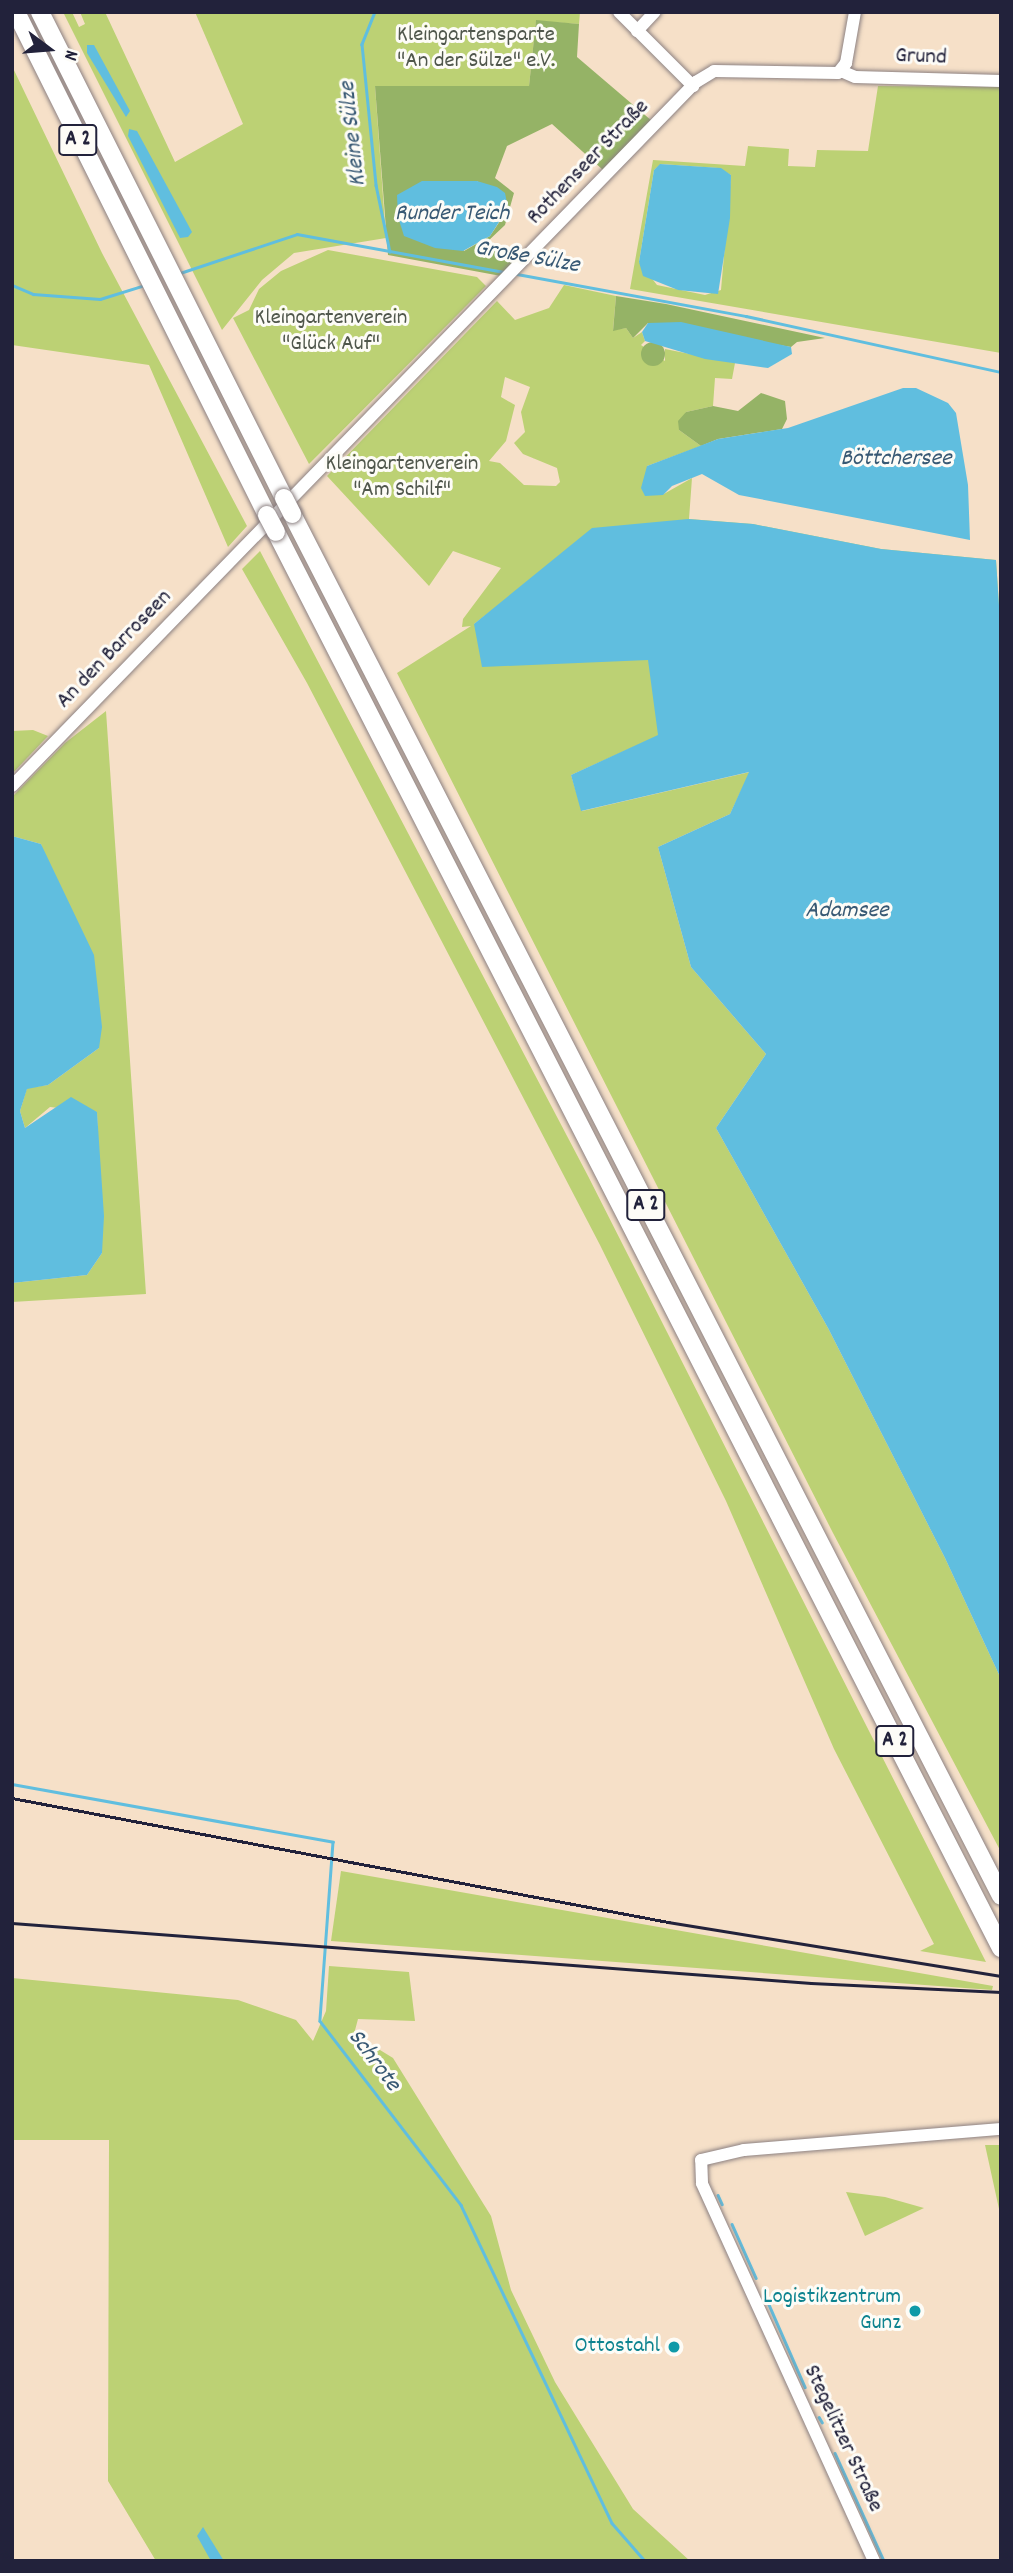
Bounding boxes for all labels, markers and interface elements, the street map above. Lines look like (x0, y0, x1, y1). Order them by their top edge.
north arrow (14, 14, 84, 84)
park label: Kleingartensparte "An der Sülze" e.V. (397, 22, 555, 76)
street label: Grund (895, 43, 947, 73)
text: N (55, 47, 84, 63)
water label: Kleine Sülze (334, 80, 374, 188)
street label: Rothenseer Straße (522, 94, 656, 232)
road number: A 2 (57, 122, 99, 158)
water label: Runder Teich (395, 201, 509, 229)
water label: Große Sülze (473, 235, 581, 281)
park label: Kleingartenverein "Glück Auf" (255, 305, 407, 359)
water label: Böttchersee (840, 446, 952, 474)
park label: Kleingartenverein "Am Schilf" (326, 451, 478, 505)
street label: An den Barroseen (51, 585, 179, 715)
water label: Adamsee (805, 898, 889, 926)
road number: A 2 (625, 1188, 667, 1222)
road number: A 2 (874, 1724, 916, 1758)
water label: Schrote (340, 2024, 406, 2098)
place label: Logistikzentrum Gunz (763, 2284, 901, 2338)
marker: Logistikzentrum Gunz (907, 2303, 923, 2319)
place label: Ottostahl (575, 2333, 660, 2361)
marker: Ottostahl (666, 2339, 682, 2355)
street label: Stegelitzer Straße (796, 2361, 888, 2517)

